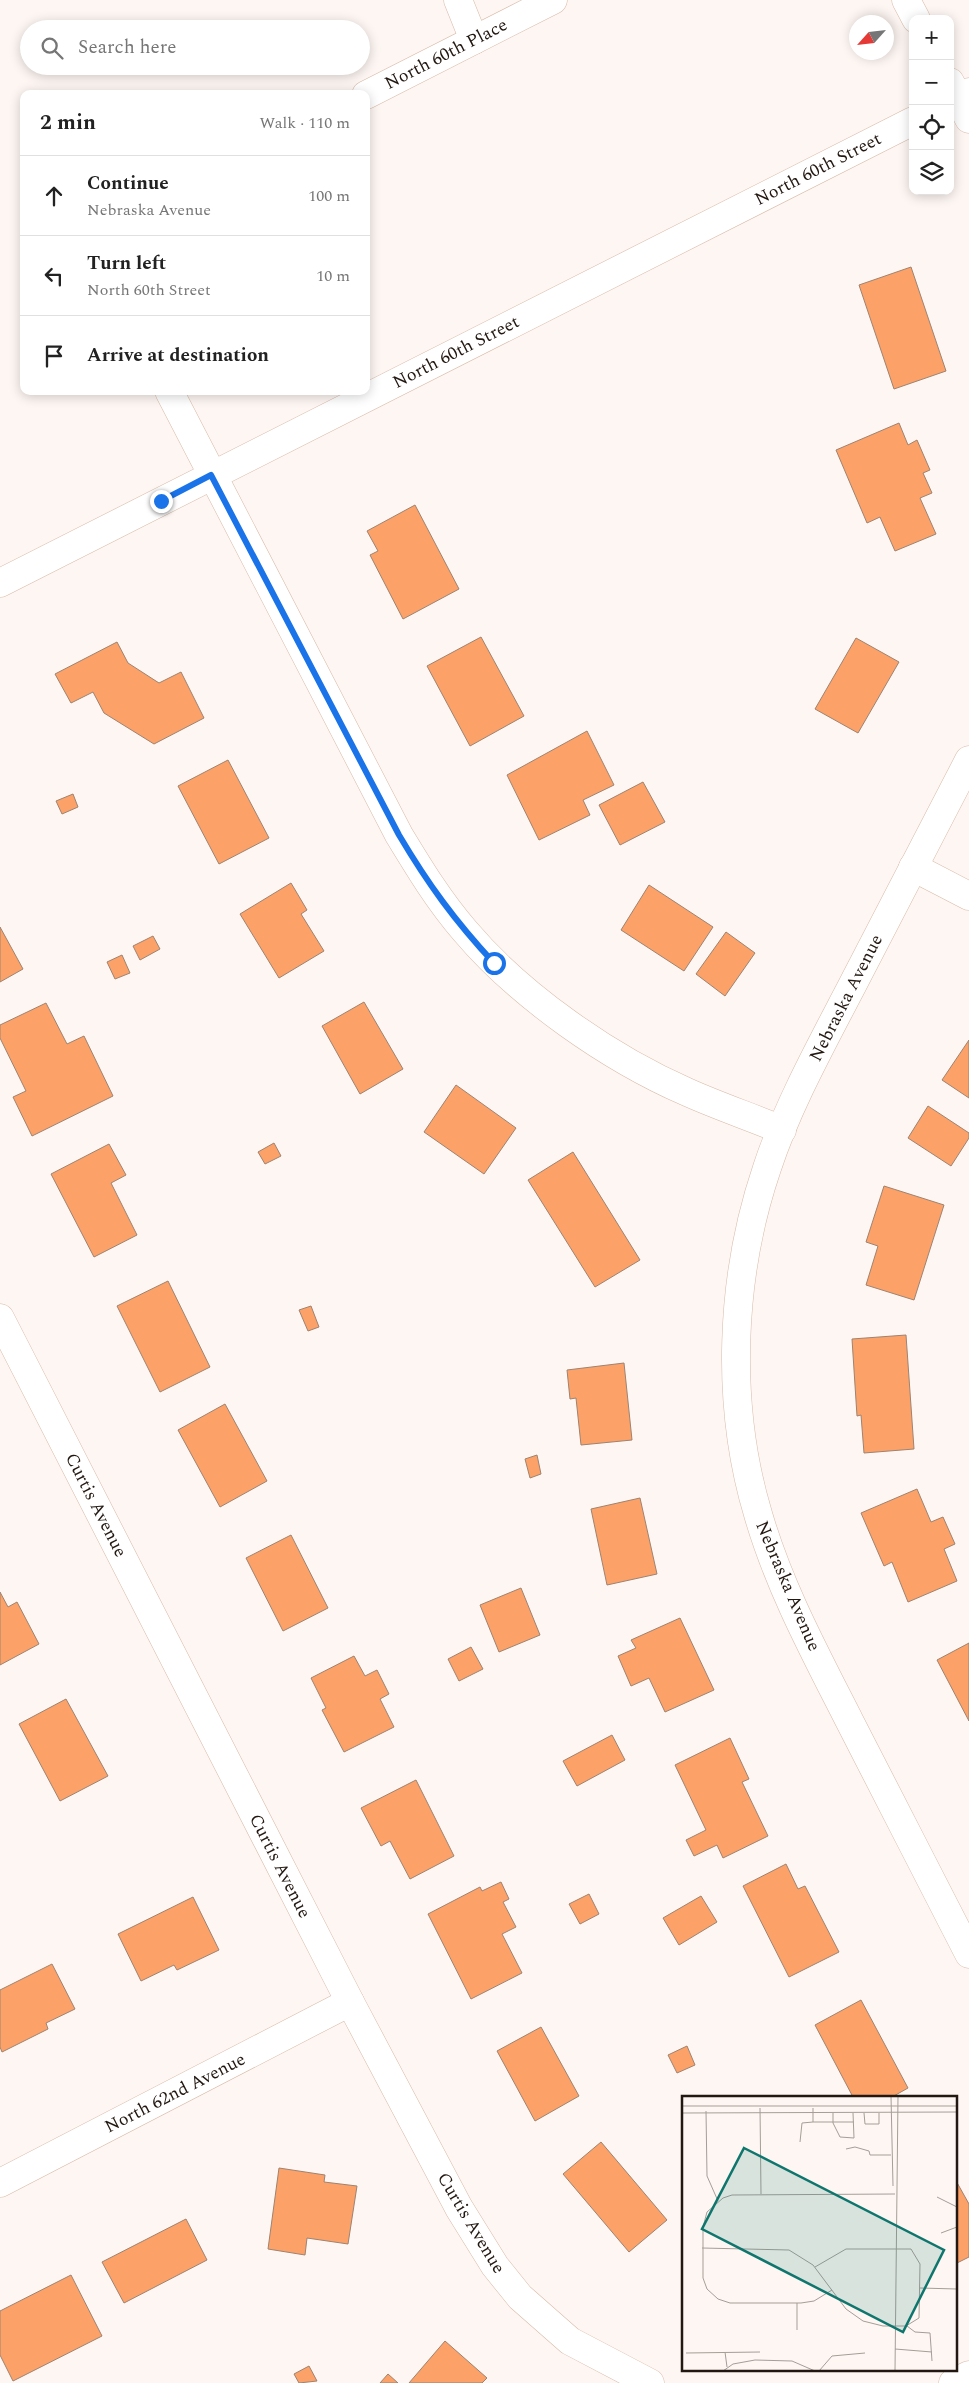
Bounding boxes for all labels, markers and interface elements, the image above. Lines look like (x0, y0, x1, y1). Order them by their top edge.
street label: North 60th Place (380, 11, 512, 97)
north arrow (849, 15, 894, 60)
map controls (909, 15, 954, 195)
button: + (909, 15, 954, 60)
search box (20, 20, 370, 75)
text: Search here (78, 33, 177, 62)
icon: search (38, 34, 66, 62)
button: − (909, 60, 954, 105)
button: locate (909, 105, 954, 150)
text: 2 min (40, 107, 96, 139)
text: Walk · 110 m (259, 111, 350, 135)
street label: North 60th Street (750, 125, 886, 213)
button: layers (909, 150, 954, 195)
text: Continue (87, 169, 169, 198)
icon: ahead (40, 182, 68, 210)
text: 100 m (308, 184, 350, 208)
text: Nebraska Avenue (87, 198, 211, 222)
text: Turn left (87, 249, 166, 278)
icon: left (40, 262, 68, 290)
text: 10 m (316, 264, 350, 288)
text: North 60th Street (87, 278, 211, 302)
street label: North 60th Street (388, 308, 524, 396)
text: Arrive at destination (87, 341, 269, 370)
icon: arrive (40, 342, 68, 370)
route end (150, 490, 173, 513)
street label: Nebraska Avenue (802, 930, 890, 1066)
route start (483, 952, 506, 975)
street label: Curtis Avenue (58, 1448, 134, 1562)
street label: Nebraska Avenue (748, 1516, 828, 1656)
street label: Curtis Avenue (242, 1809, 318, 1923)
street label: North 62nd Avenue (100, 2046, 250, 2140)
inset map (682, 2096, 956, 2370)
street label: Curtis Avenue (430, 2167, 512, 2279)

